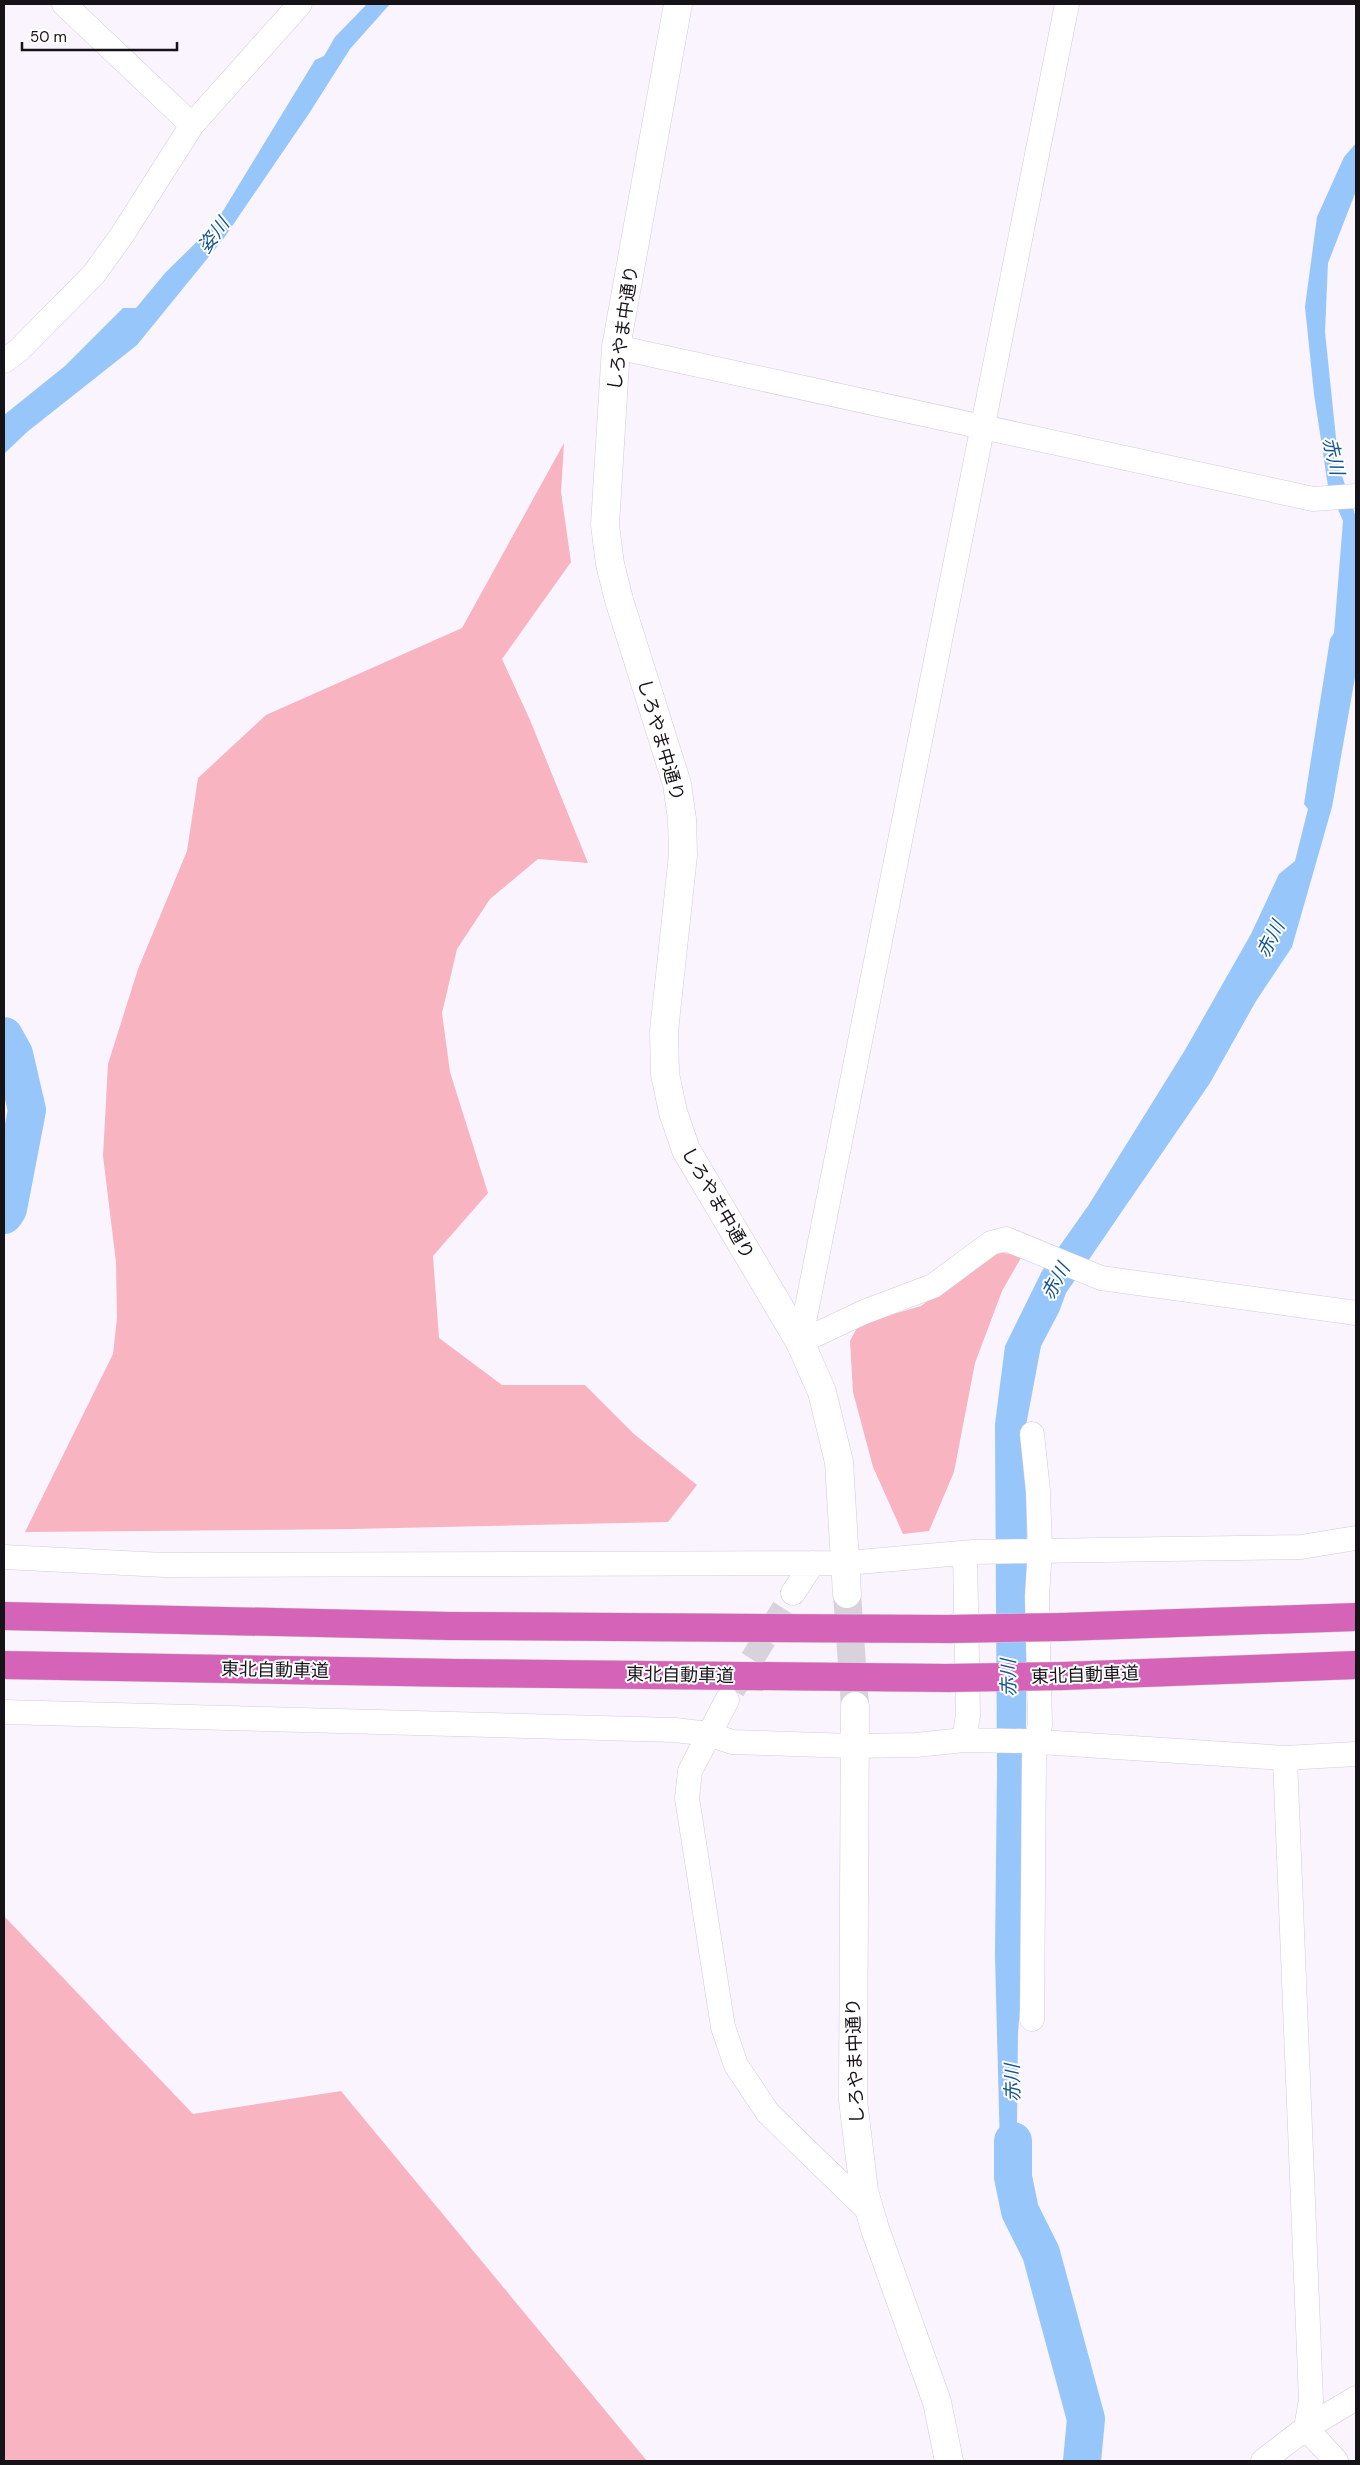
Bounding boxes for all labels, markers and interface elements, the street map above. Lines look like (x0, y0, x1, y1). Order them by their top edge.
scale bar (22, 20, 178, 52)
text: 50 m (30, 27, 67, 47)
water label: 姿川 (192, 211, 236, 258)
street label: しろやま中通り (602, 264, 644, 392)
water label: 赤川 (1317, 435, 1350, 479)
street label: しろやま中通り (632, 676, 690, 804)
water label: 赤川 (1251, 915, 1291, 962)
street label: しろやま中通り (676, 1142, 760, 1264)
water label: 赤川 (1035, 1257, 1077, 1304)
street label: 東北自動車道 (221, 1657, 329, 1683)
water label: 赤川 (996, 1657, 1021, 1697)
street label: 東北自動車道 (1031, 1661, 1139, 1689)
street label: 東北自動車道 (626, 1662, 734, 1688)
street label: しろやま中通り (841, 1998, 869, 2124)
water label: 赤川 (1000, 2062, 1025, 2102)

